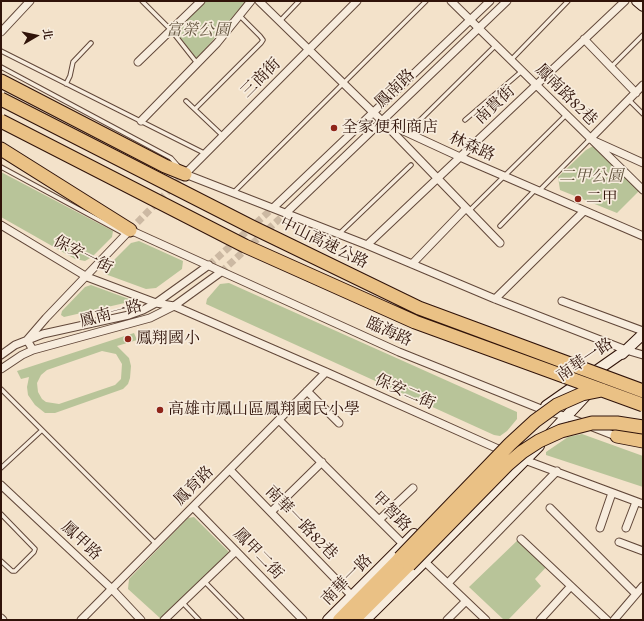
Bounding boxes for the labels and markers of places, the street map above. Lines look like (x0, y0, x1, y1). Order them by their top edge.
place label: 全家便利商店 (342, 118, 438, 138)
marker: 全家便利商店 (329, 123, 339, 133)
place label: 二甲 (586, 189, 618, 209)
marker: 二甲 (573, 194, 583, 204)
place label: 鳳翔國小 (136, 329, 200, 349)
marker: 鳳翔國小 (123, 334, 133, 344)
place label: 高雄市鳳山區鳳翔國民小學 (168, 400, 360, 420)
marker: 高雄市鳳山區鳳翔國民小學 (155, 405, 165, 415)

